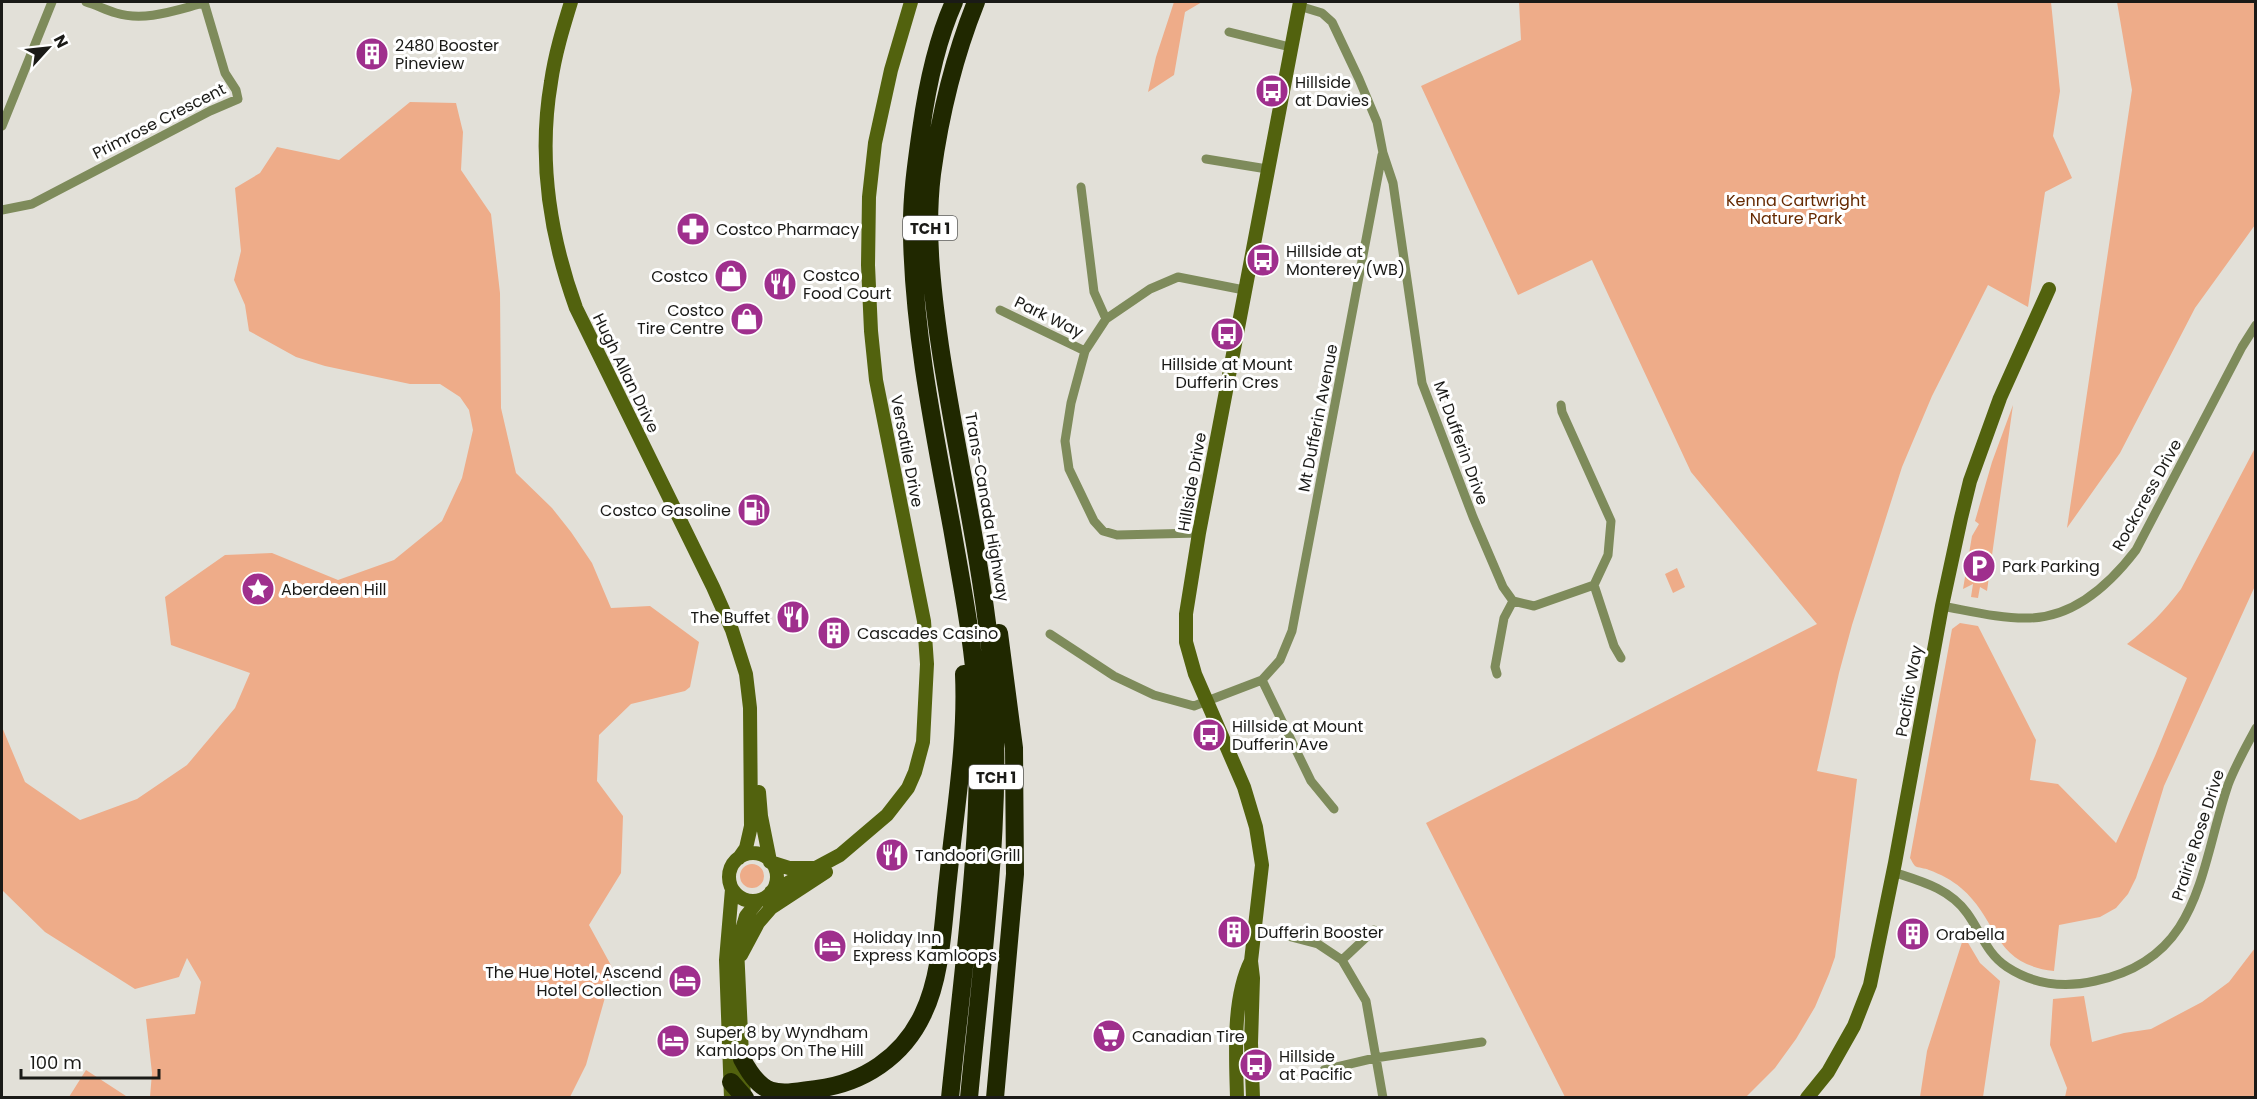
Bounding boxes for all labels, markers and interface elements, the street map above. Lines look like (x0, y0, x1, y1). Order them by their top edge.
north arrow (18, 18, 78, 78)
text: N (48, 31, 74, 52)
place label: 2480 Booster Pineview (395, 34, 499, 75)
building icon: 2480 Booster Pineview (354, 36, 390, 72)
place label: Hillside at Davies (1295, 71, 1369, 112)
bus stop icon: Hillside at Davies (1254, 73, 1290, 109)
street label: Primrose Crescent (88, 77, 230, 165)
park label: Kenna Cartwright Nature Park (1726, 189, 1866, 230)
pharmacy icon: Costco Pharmacy (675, 211, 711, 247)
road number: TCH 1 (903, 216, 957, 240)
place label: Costco Pharmacy (716, 218, 859, 241)
place label: Hillside at Monterey (WB) (1286, 240, 1405, 281)
bus stop icon: Hillside at Monterey (WB) (1245, 242, 1281, 278)
shop icon: Costco (713, 258, 749, 294)
place label: Costco Food Court (803, 264, 891, 305)
place label: Costco (651, 265, 708, 288)
restaurant icon: Costco Food Court (762, 266, 798, 302)
street label: Park Way (1011, 290, 1087, 344)
place label: Costco Tire Centre (637, 299, 724, 340)
shop icon: Costco Tire Centre (729, 301, 765, 337)
street label: Hugh Allan Drive (587, 309, 665, 437)
bus stop icon: Hillside at Mount Dufferin Cres (1209, 316, 1245, 352)
street label: Mt Dufferin Avenue (1292, 342, 1344, 494)
place label: Hillside at Mount Dufferin Cres (1161, 353, 1293, 394)
street label: Mt Dufferin Drive (1428, 378, 1494, 508)
street label: Versatile Drive (885, 393, 929, 509)
street label: Trans-Canada Highway (959, 410, 1015, 604)
street label: Hillside Drive (1172, 431, 1212, 533)
street label: Rockcress Drive (2107, 435, 2187, 555)
fuel station icon: Costco Gasoline (736, 492, 772, 528)
place label: Costco Gasoline (600, 499, 731, 522)
parking icon: Park Parking (1961, 548, 1997, 584)
place label: Park Parking (2002, 555, 2100, 578)
place icon: Aberdeen Hill (240, 571, 276, 607)
place label: Aberdeen Hill (281, 578, 387, 601)
restaurant icon: The Buffet (775, 599, 811, 635)
place label: The Buffet (691, 606, 770, 629)
building icon: Cascades Casino (816, 615, 852, 651)
place label: Cascades Casino (857, 622, 998, 645)
street label: Pacific Way (1890, 644, 1928, 738)
place label: Hillside at Mount Dufferin Ave (1232, 715, 1364, 756)
bus stop icon: Hillside at Mount Dufferin Ave (1191, 717, 1227, 753)
road number: TCH 1 (969, 765, 1023, 789)
street label: Prairie Rose Drive (2166, 766, 2230, 904)
restaurant icon: Tandoori Grill (874, 837, 910, 873)
place label: Tandoori Grill (915, 844, 1020, 867)
building icon: Dufferin Booster (1216, 914, 1252, 950)
building icon: Orabella (1895, 916, 1931, 952)
place label: Dufferin Booster (1257, 921, 1384, 944)
place label: Orabella (1936, 923, 2005, 946)
place label: Holiday Inn Express Kamloops (853, 926, 997, 967)
hotel icon: Holiday Inn Express Kamloops (812, 928, 848, 964)
place label: The Hue Hotel, Ascend Hotel Collection (485, 961, 662, 1002)
hotel icon: The Hue Hotel, Ascend Hotel Collection (667, 963, 703, 999)
supermarket icon: Canadian Tire (1091, 1018, 1127, 1054)
place label: Super 8 by Wyndham Kamloops On The Hill (696, 1021, 868, 1062)
hotel icon: Super 8 by Wyndham Kamloops On The Hill (655, 1023, 691, 1059)
place label: Canadian Tire (1132, 1025, 1245, 1048)
scale bar (21, 1042, 159, 1080)
place label: Hillside at Pacific (1279, 1045, 1353, 1086)
bus stop icon: Hillside at Pacific (1238, 1047, 1274, 1083)
text: 100 m (30, 1050, 82, 1075)

